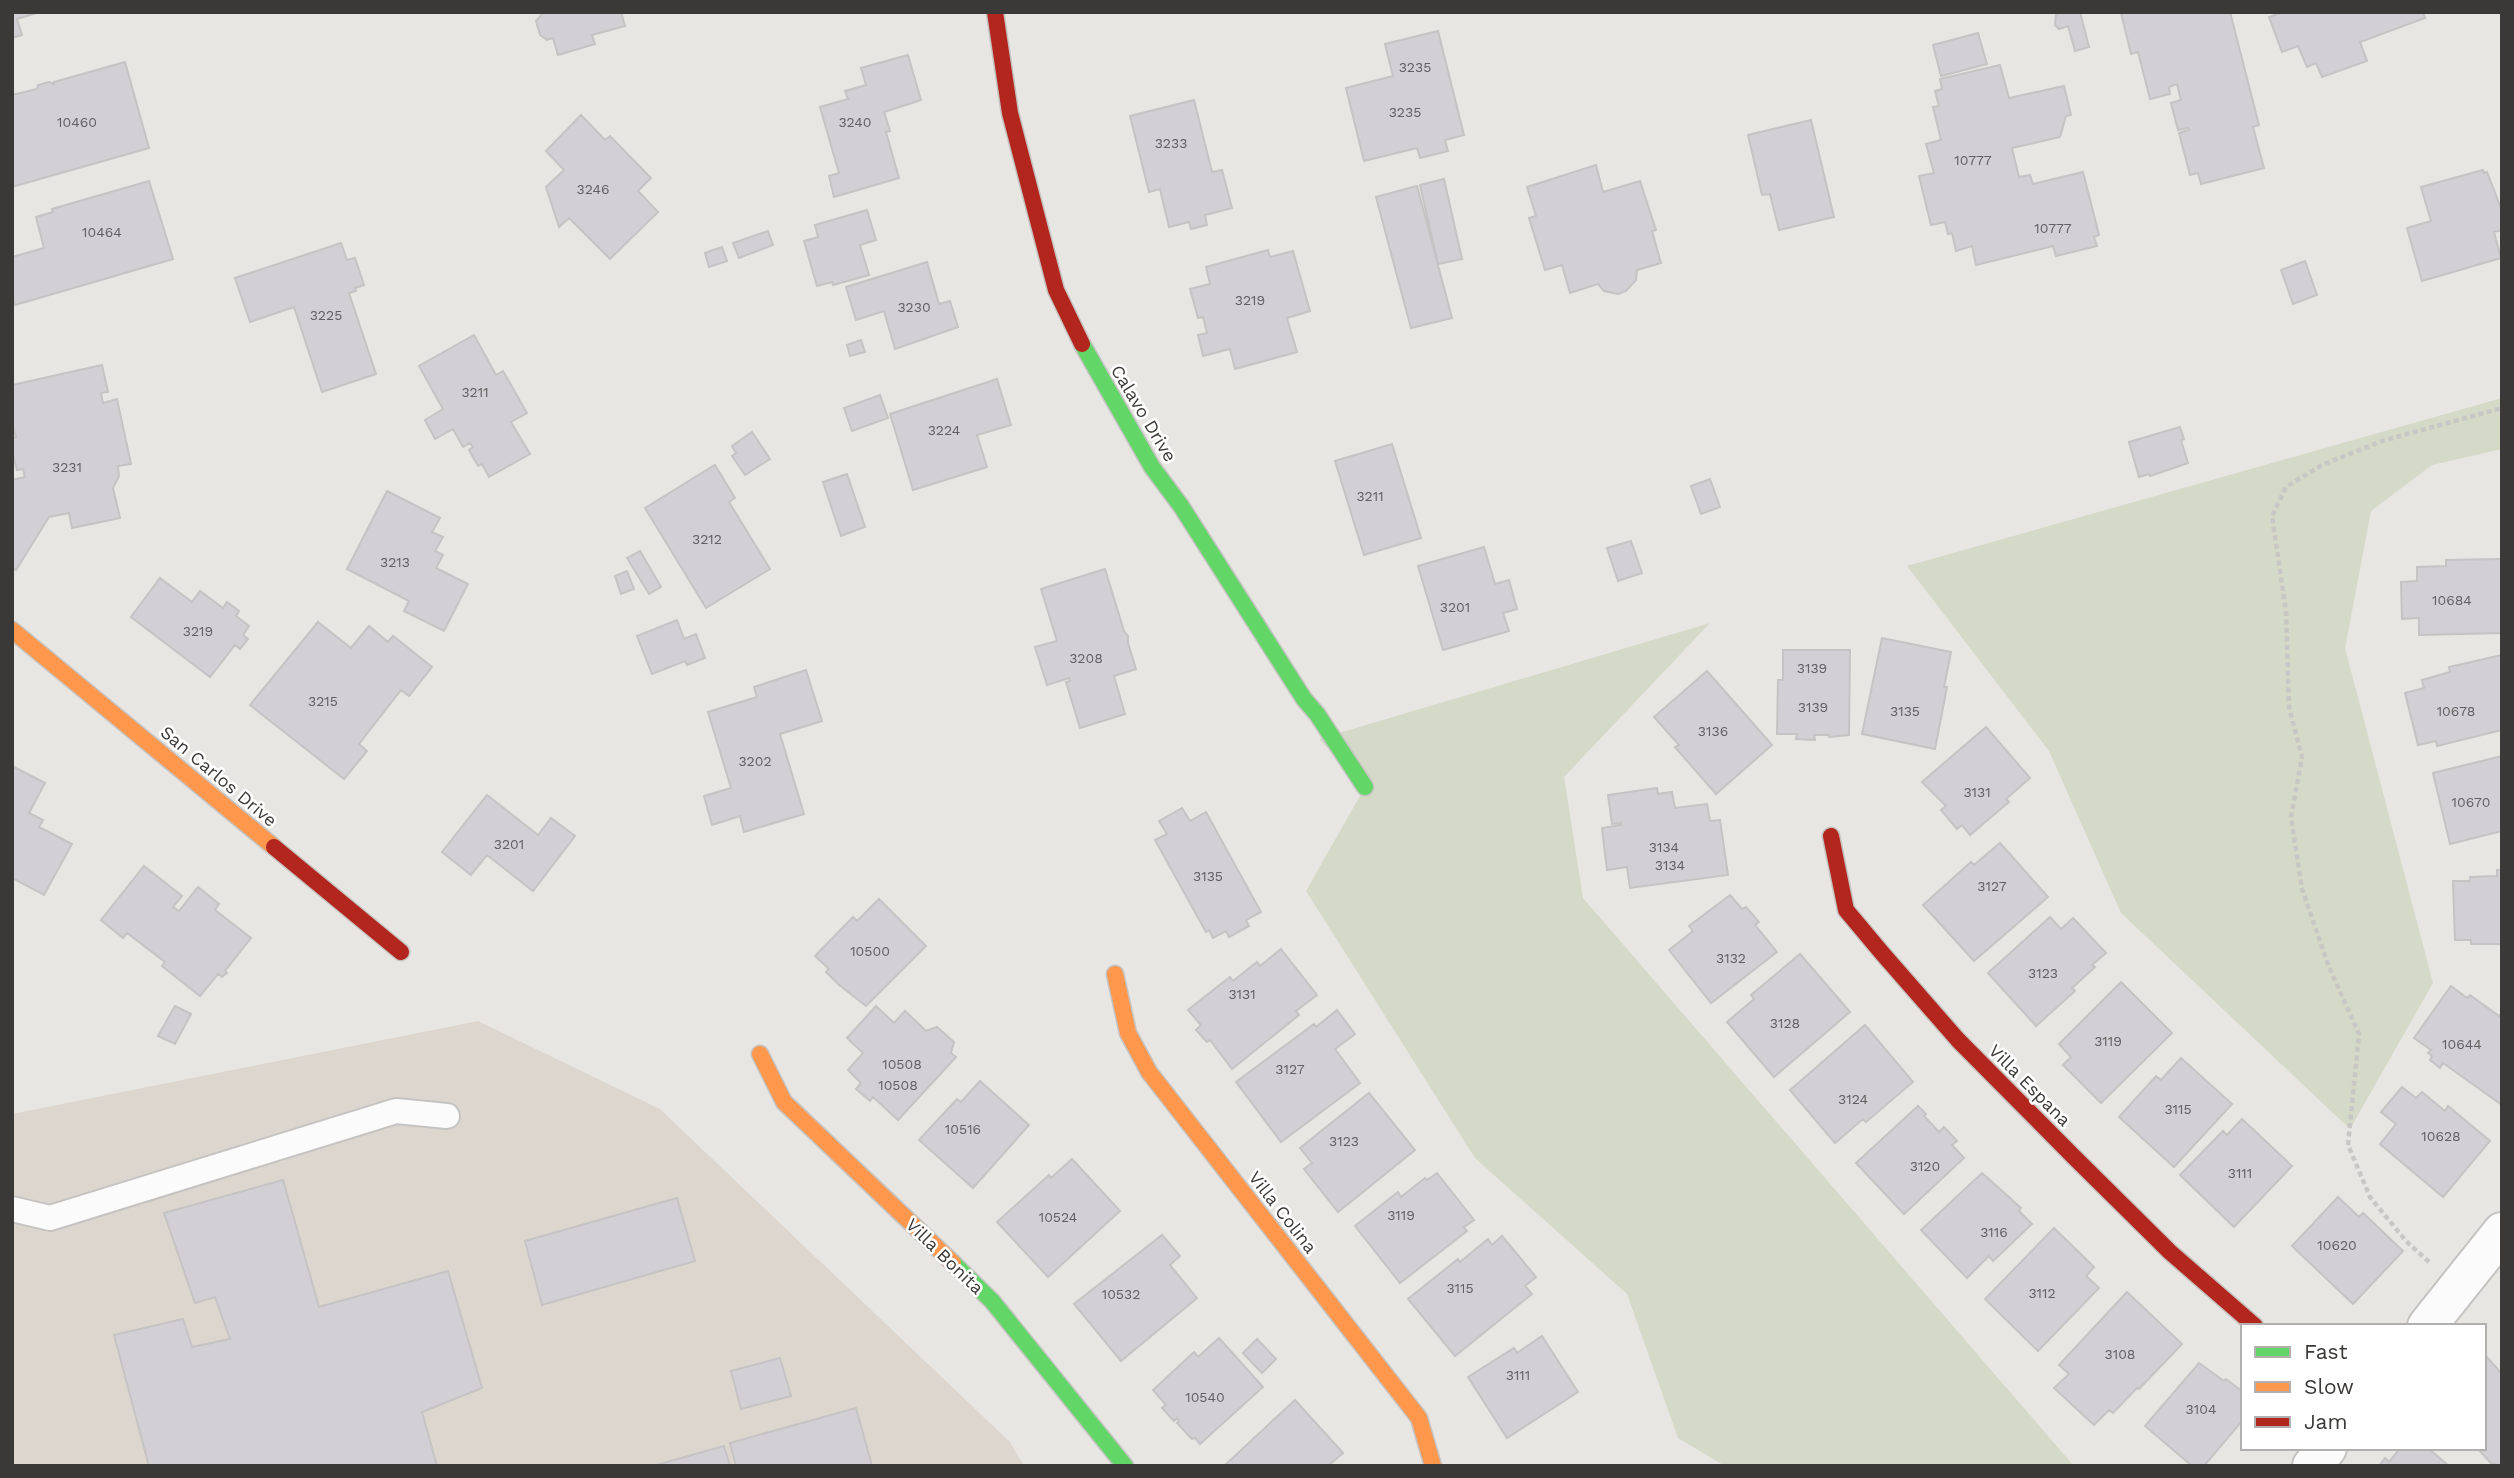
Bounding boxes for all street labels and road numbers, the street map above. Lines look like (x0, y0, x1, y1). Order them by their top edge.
street label: Calavo Drive (1107, 361, 1181, 465)
street label: San Carlos Drive (157, 721, 281, 831)
street label: Villa Espana (1985, 1040, 2075, 1130)
street label: Villa Colina (1245, 1167, 1321, 1257)
street label: Villa Bonita (902, 1214, 988, 1298)

